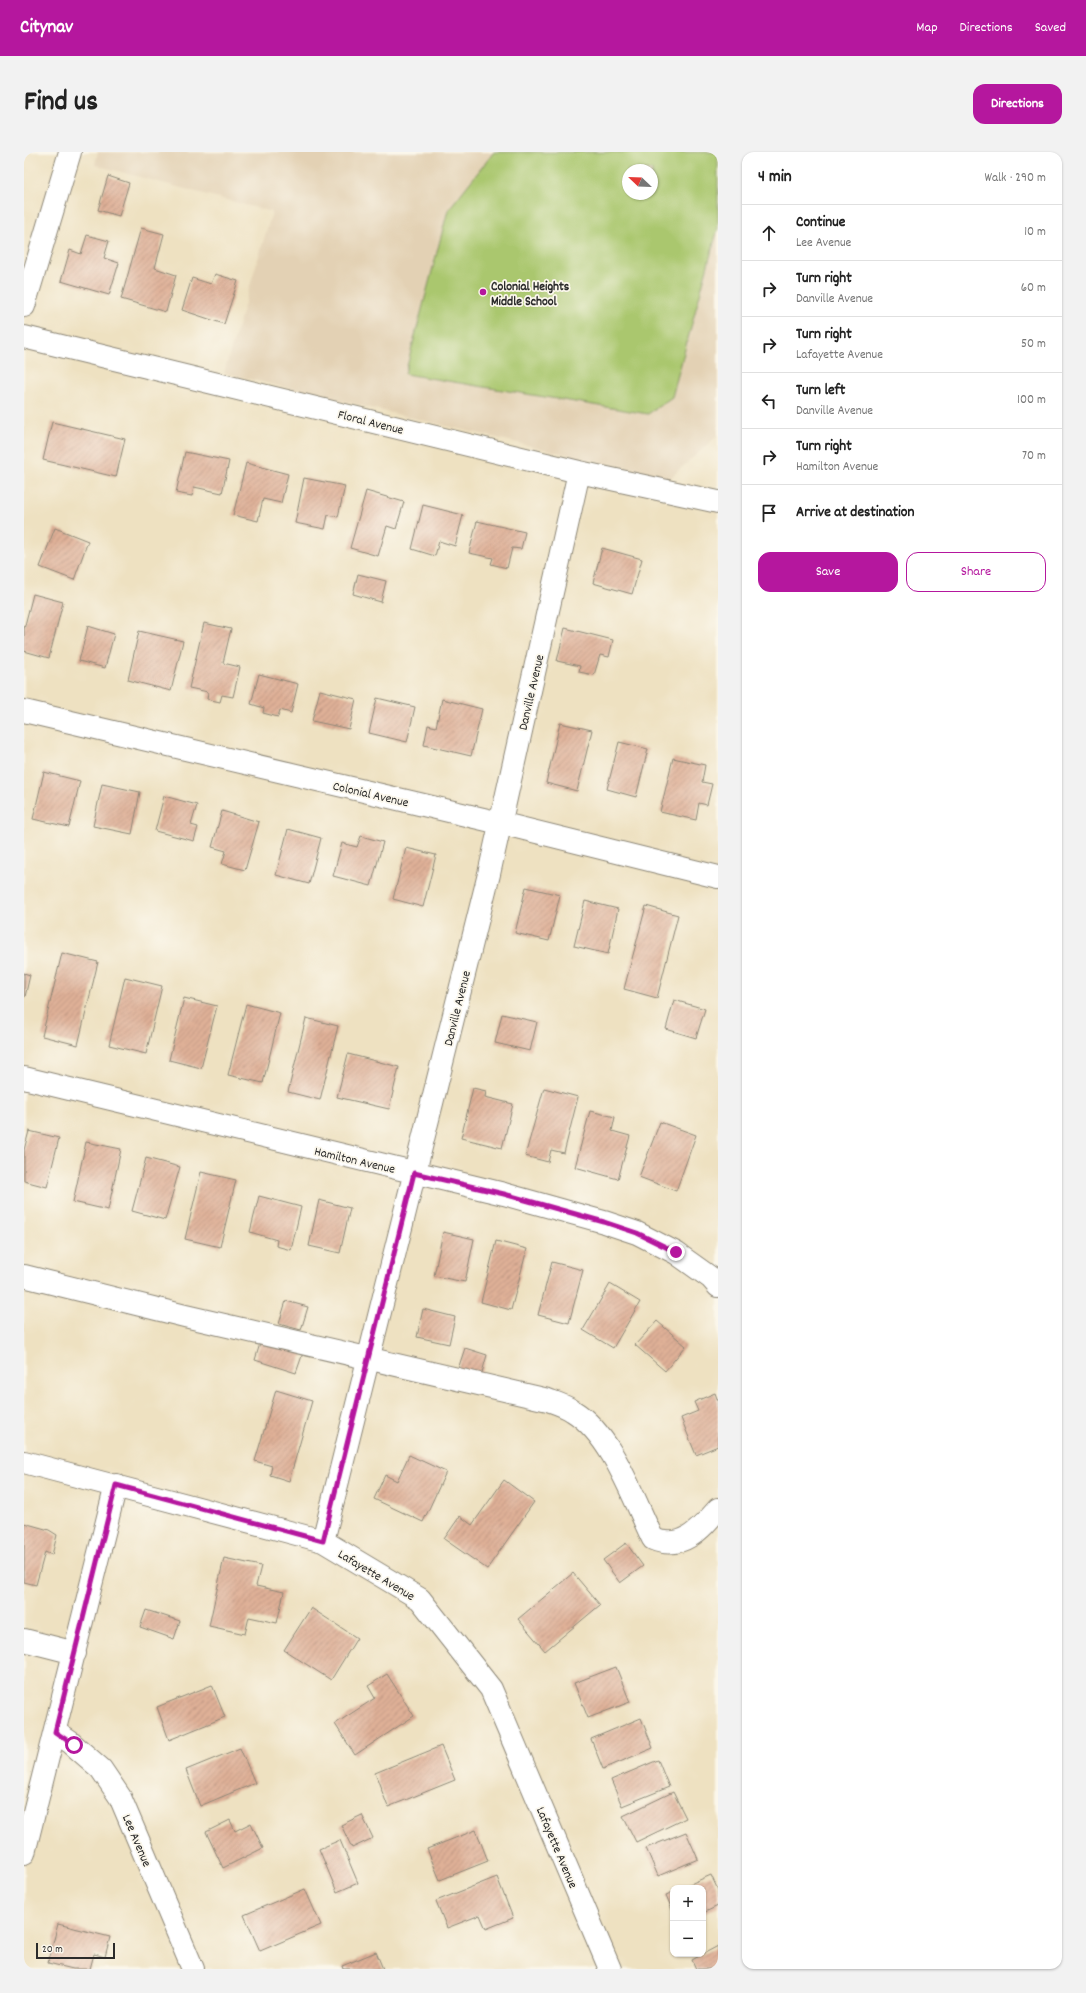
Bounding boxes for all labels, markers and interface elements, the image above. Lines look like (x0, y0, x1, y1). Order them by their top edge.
text: Citynav (20, 15, 73, 42)
text: Map (916, 18, 938, 38)
text: Directions (960, 18, 1013, 38)
text: Saved (1035, 18, 1066, 38)
text: Find us (24, 84, 98, 124)
button: Directions (973, 84, 1062, 124)
north arrow (622, 164, 658, 200)
text: 4 min (758, 166, 792, 190)
text: Walk · 290 m (984, 169, 1046, 188)
text: Continue (796, 212, 845, 234)
icon: ahead (758, 222, 780, 244)
text: 10 m (1024, 223, 1046, 242)
text: Lee Avenue (796, 234, 851, 253)
text: Turn right (796, 268, 852, 290)
place label: Colonial Heights Middle School (491, 278, 570, 312)
icon: right (758, 278, 780, 300)
text: 60 m (1021, 279, 1046, 298)
marker: Colonial Heights Middle School (478, 287, 488, 297)
text: Danville Avenue (796, 290, 873, 309)
text: Turn right (796, 324, 852, 346)
icon: right (758, 334, 780, 356)
text: 50 m (1021, 335, 1046, 354)
text: Lafayette Avenue (796, 346, 883, 365)
text: Turn left (796, 380, 845, 402)
icon: left (758, 390, 780, 412)
text: 100 m (1017, 391, 1046, 410)
text: Danville Avenue (796, 402, 873, 421)
street label: Floral Avenue (335, 406, 406, 441)
text: Turn right (796, 436, 852, 458)
icon: right (758, 446, 780, 468)
text: 70 m (1022, 447, 1046, 466)
text: Hamilton Avenue (796, 458, 878, 477)
icon: arrive (758, 502, 780, 524)
text: Arrive at destination (796, 502, 914, 524)
button: Save (758, 552, 898, 592)
button: Share (906, 552, 1046, 592)
street label: Danville Avenue (515, 653, 550, 732)
street label: Colonial Avenue (331, 777, 410, 813)
street label: Danville Avenue (440, 969, 477, 1048)
street label: Hamilton Avenue (312, 1143, 397, 1180)
route end (667, 1243, 685, 1261)
street label: Lafayette Avenue (334, 1546, 418, 1607)
route start (65, 1736, 83, 1754)
street label: Lafayette Avenue (530, 1804, 582, 1892)
street label: Lee Avenue (116, 1812, 155, 1870)
map controls (670, 1885, 706, 1957)
button: + (670, 1885, 706, 1921)
button: − (670, 1921, 706, 1957)
scale bar (36, 1941, 115, 1960)
text: 20 m (42, 1942, 63, 1958)

